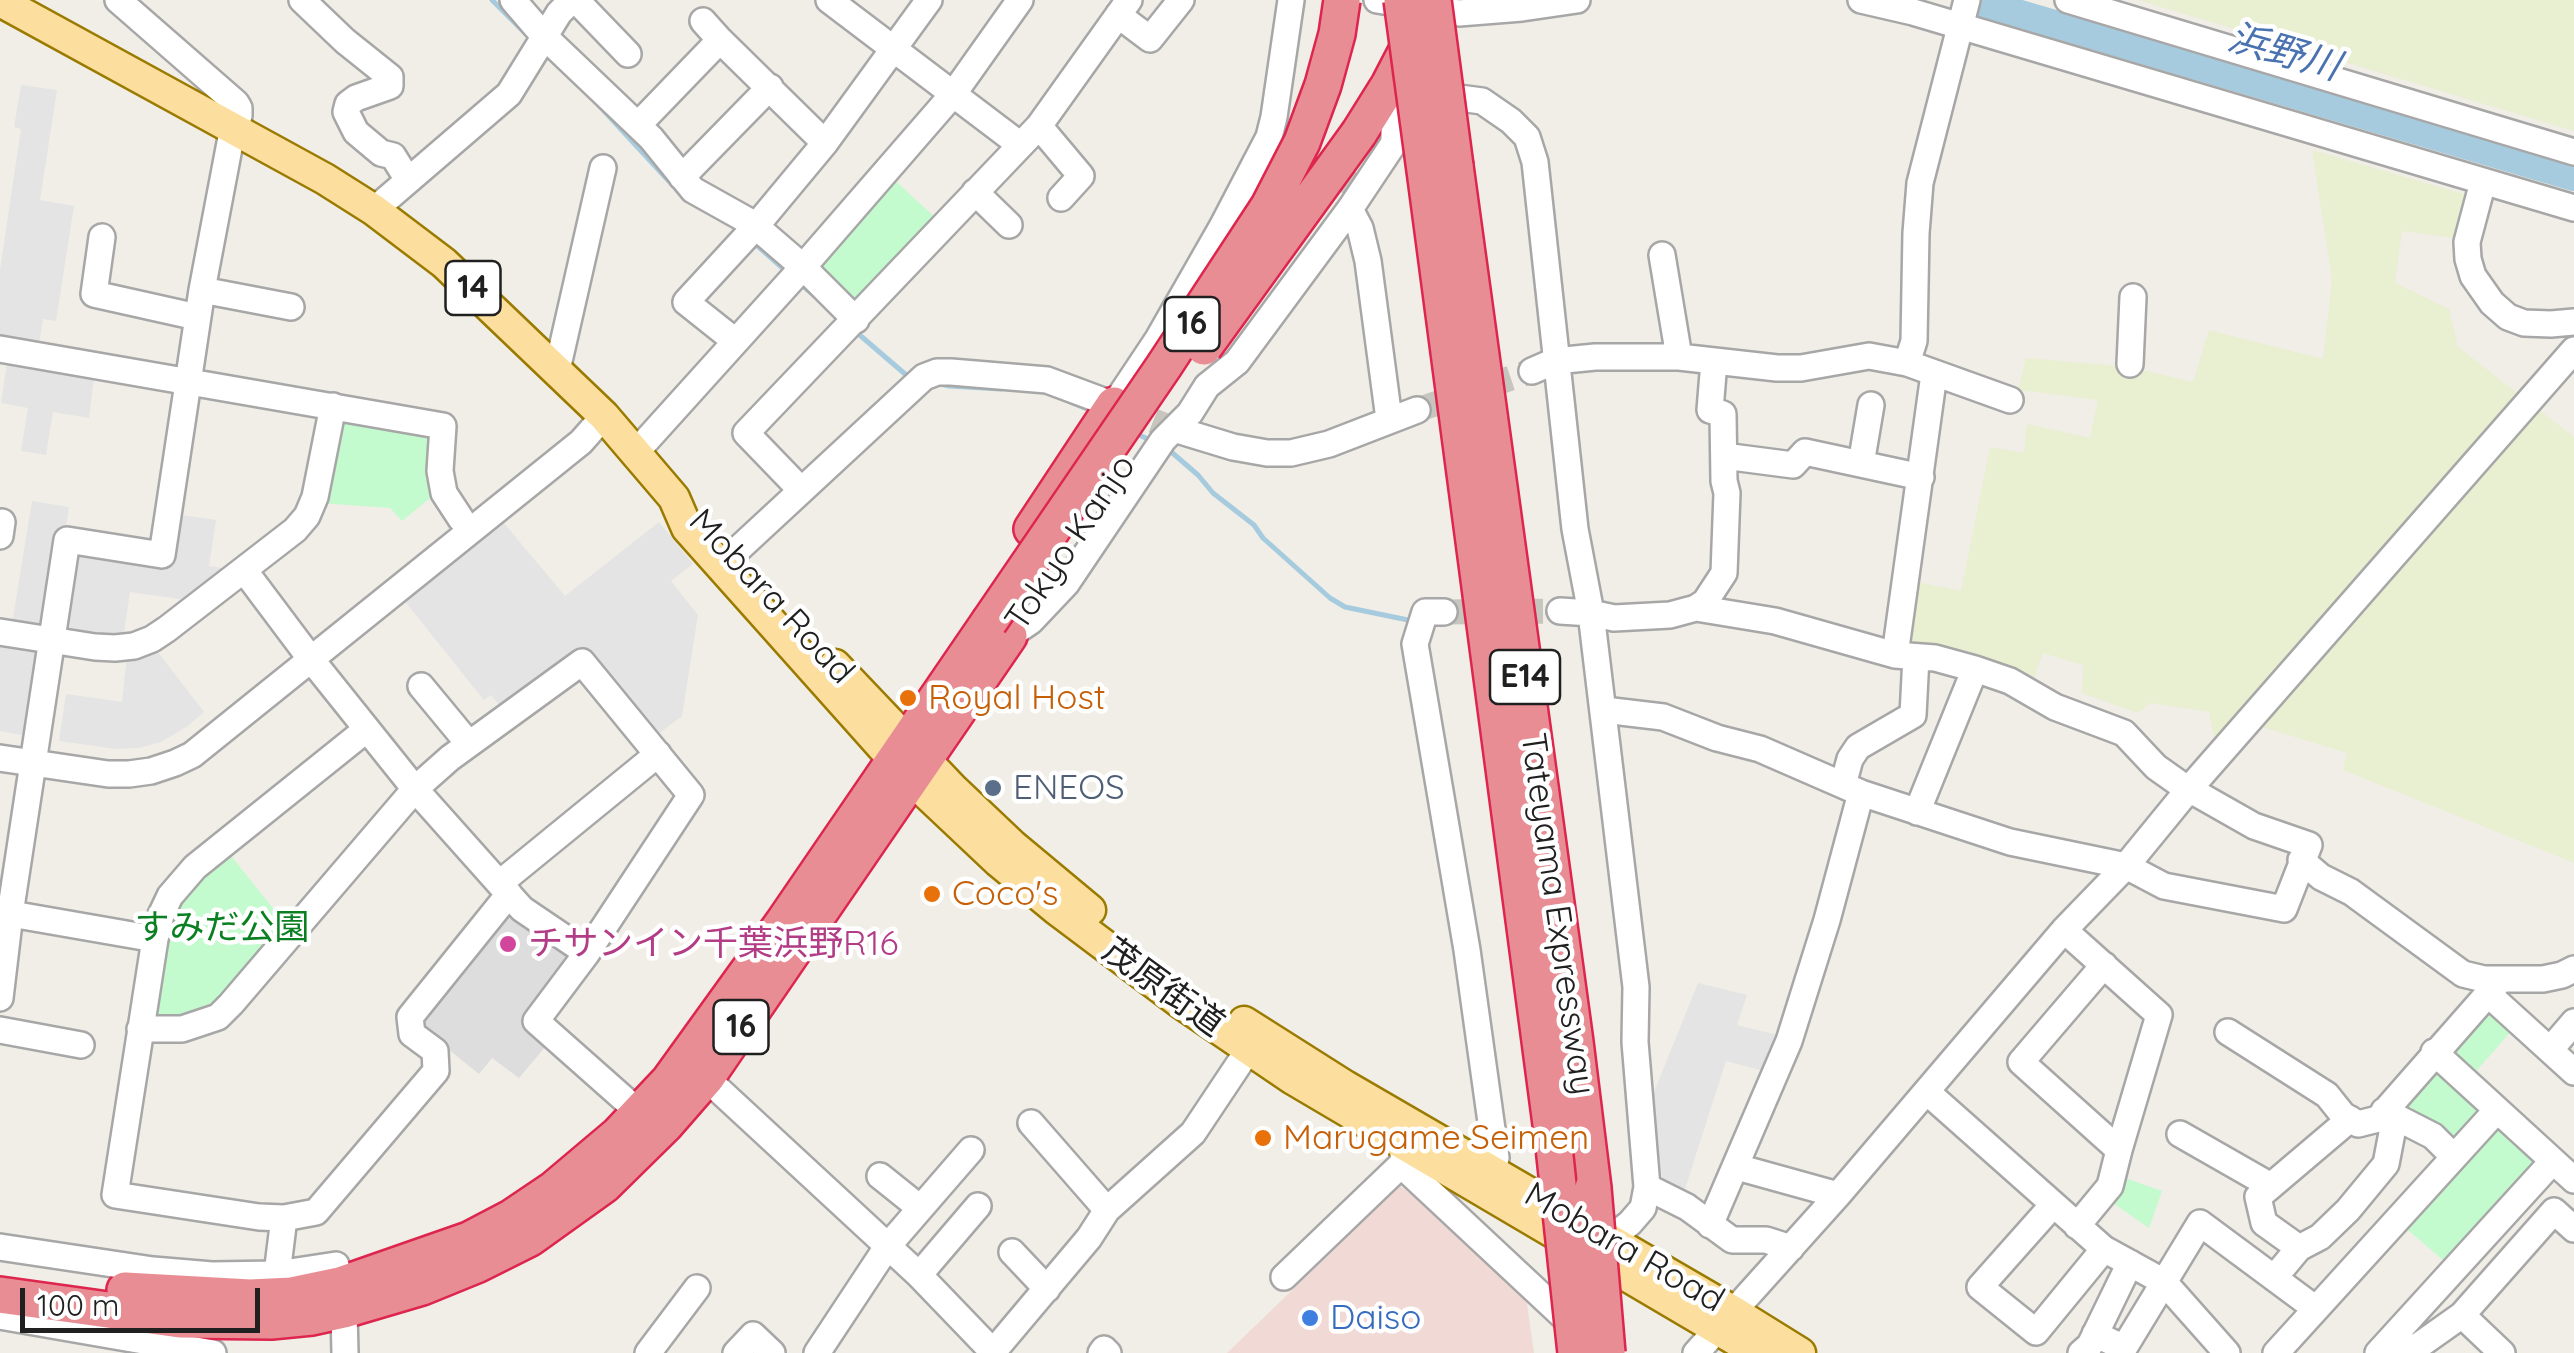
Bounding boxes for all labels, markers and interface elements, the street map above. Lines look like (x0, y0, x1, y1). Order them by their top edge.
water label: 浜野川 (2223, 15, 2345, 91)
road number: 14 (446, 261, 500, 315)
road number: 16 (1164, 297, 1220, 351)
street label: Tokyo Kanjo (997, 447, 1145, 639)
street label: Mobara Road (680, 501, 862, 693)
road number: E14 (1490, 650, 1560, 704)
place label: Royal Host (928, 677, 1106, 719)
marker: Royal Host (897, 687, 919, 709)
street label: Tateyama Expressway (1511, 730, 1603, 1098)
place label: ENEOS (1013, 767, 1125, 809)
marker: ENEOS (982, 777, 1004, 799)
place label: Coco's (952, 873, 1058, 915)
marker: Coco's (921, 883, 943, 905)
park label: すみだ公園 (135, 907, 309, 949)
place label: チサンイン千葉浜野R16 (528, 923, 898, 965)
street label: 茂原街道 (1094, 930, 1232, 1046)
marker: チサンイン千葉浜野R16 (497, 933, 519, 955)
road number: 16 (714, 1000, 768, 1054)
place label: Marugame Seimen (1283, 1117, 1589, 1159)
marker: Marugame Seimen (1252, 1127, 1274, 1149)
street label: Mobara Road (1517, 1174, 1731, 1322)
scale bar (25, 1268, 265, 1330)
text: 100 m (37, 1286, 119, 1324)
place label: Daiso (1330, 1297, 1421, 1339)
marker: Daiso (1299, 1307, 1321, 1329)

